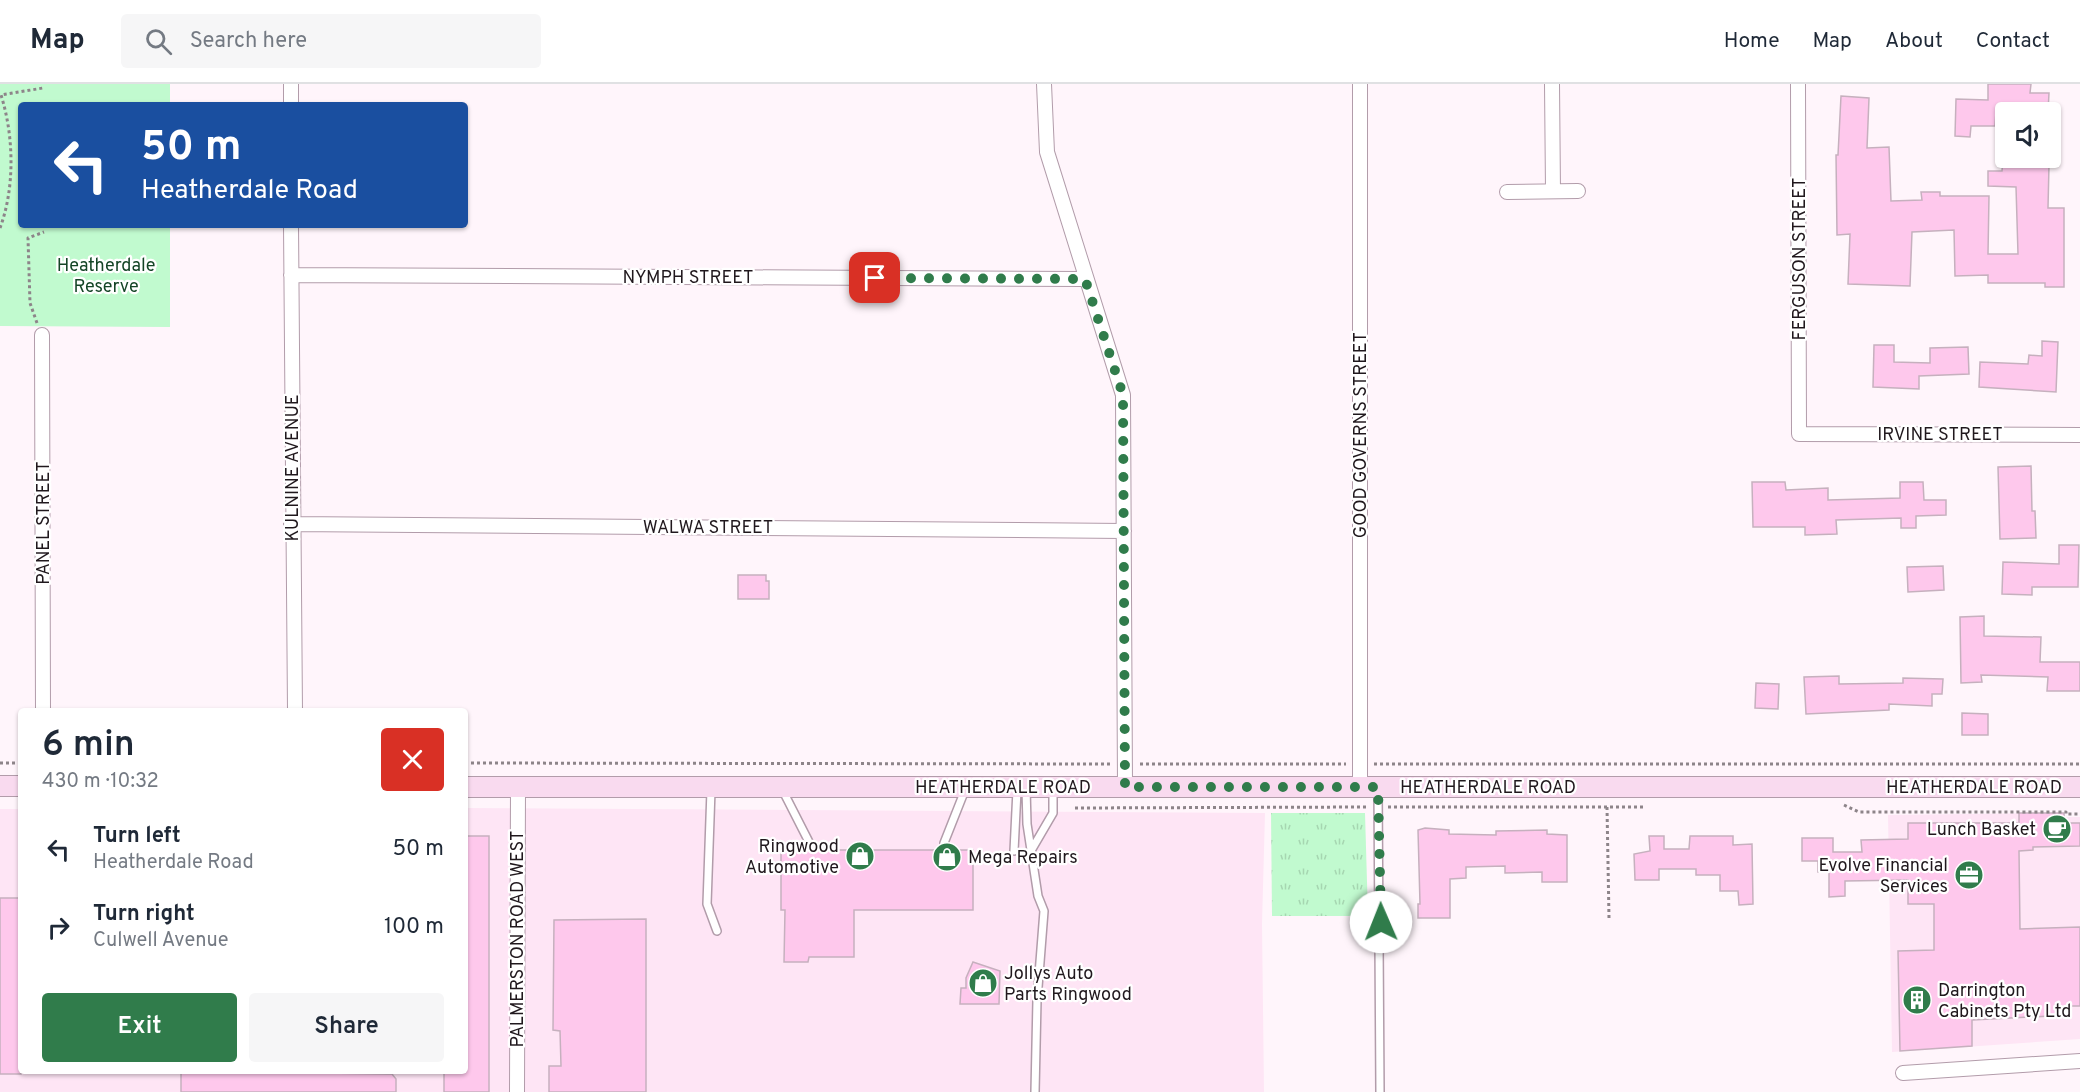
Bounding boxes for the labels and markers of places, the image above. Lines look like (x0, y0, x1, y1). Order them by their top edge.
pin (849, 252, 900, 303)
cafe icon: Lunch Basket (2041, 813, 2073, 845)
place label: Lunch Basket (1927, 819, 2036, 842)
place label: Ringwood Automotive (745, 836, 839, 880)
shop icon: Ringwood Automotive (844, 840, 876, 872)
shop icon: Mega Repairs (931, 841, 963, 873)
place label: Mega Repairs (968, 847, 1078, 870)
place label: Evolve Financial Services (1818, 855, 1948, 899)
office icon: Evolve Financial Services (1953, 859, 1985, 891)
place label: Jollys Auto Parts Ringwood (1004, 963, 1132, 1007)
shop icon: Jollys Auto Parts Ringwood (967, 967, 999, 999)
place label: Darrington Cabinets Pty Ltd (1938, 980, 2071, 1024)
building icon: Darrington Cabinets Pty Ltd (1901, 984, 1933, 1016)

